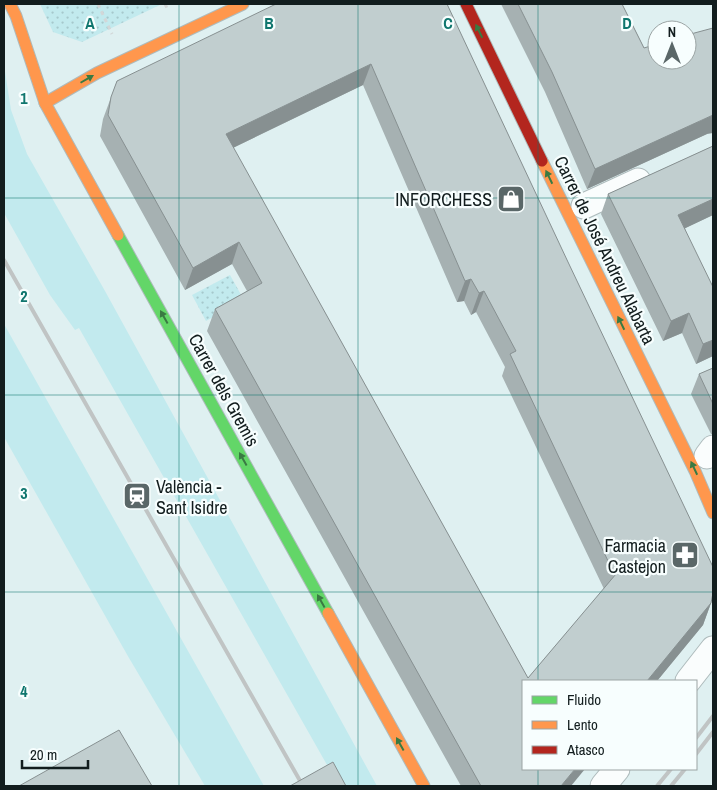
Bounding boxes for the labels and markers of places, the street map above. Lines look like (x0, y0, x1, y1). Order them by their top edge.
shop icon: INFORCHESS (496, 184, 526, 214)
place label: INFORCHESS (395, 187, 492, 212)
place label: València - Sant Isidre (156, 474, 227, 520)
station icon: València - Sant Isidre (122, 481, 152, 511)
place label: Farmacia Castejon (604, 533, 666, 579)
pharmacy icon: Farmacia Castejon (670, 540, 700, 570)

